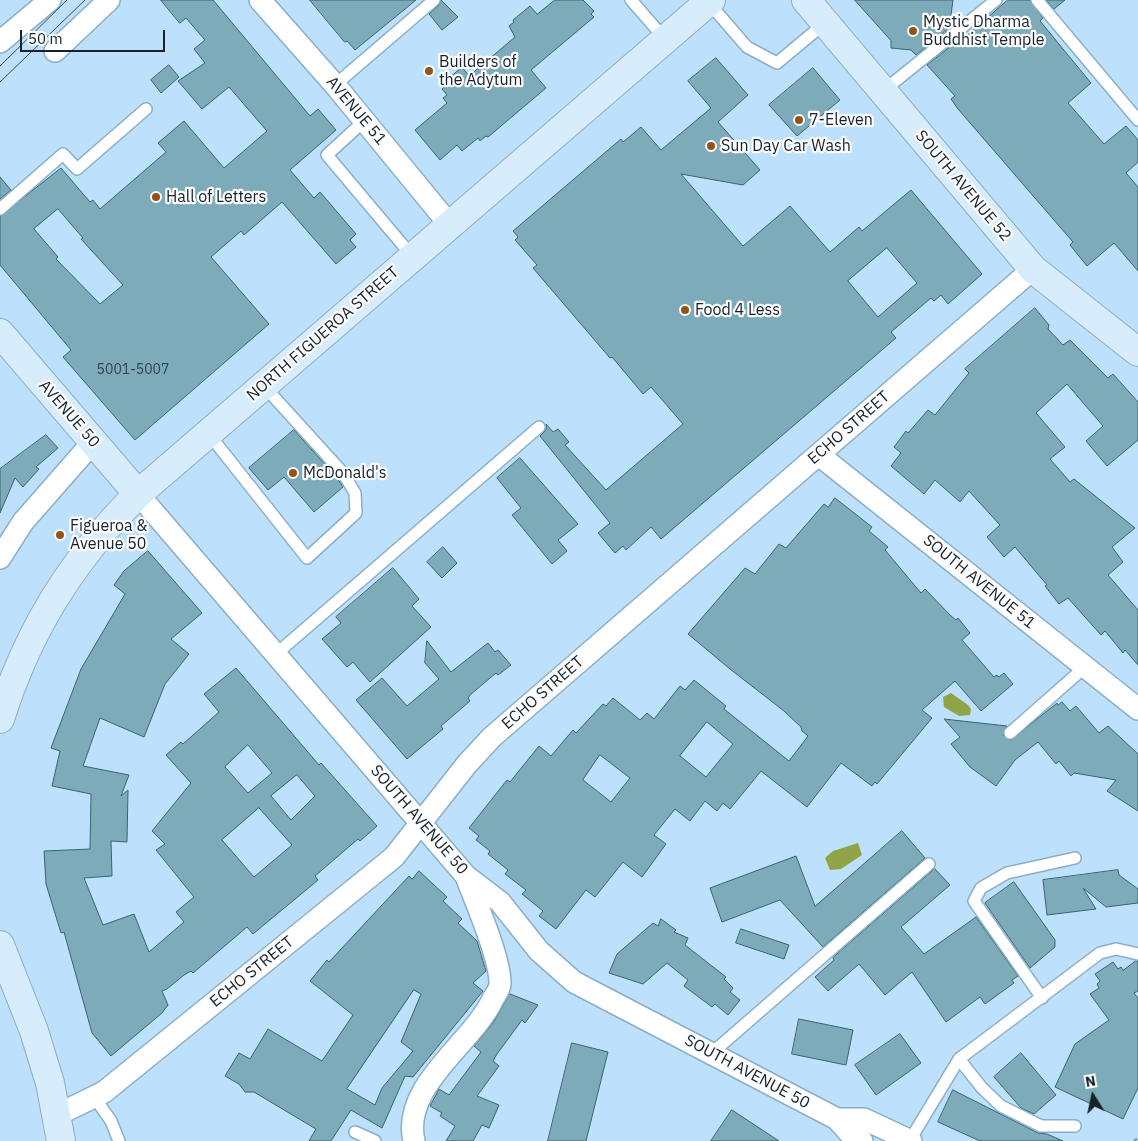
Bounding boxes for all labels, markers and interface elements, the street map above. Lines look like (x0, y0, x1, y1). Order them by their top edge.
place label: Mystic Dharma Buddhist Temple (923, 12, 1045, 50)
scale bar (22, 20, 168, 52)
marker: Mystic Dharma Buddhist Temple (907, 25, 919, 37)
text: 50 m (28, 29, 63, 48)
place label: Builders of the Adytum (439, 52, 522, 90)
marker: Builders of the Adytum (423, 65, 435, 77)
street label: AVENUE 51 (322, 73, 390, 149)
place label: 7-Eleven (809, 110, 873, 130)
marker: 7-Eleven (793, 114, 805, 126)
street label: SOUTH AVENUE 52 (911, 127, 1015, 245)
place label: Sun Day Car Wash (721, 136, 851, 156)
marker: Sun Day Car Wash (705, 140, 717, 152)
place label: Hall of Letters (166, 187, 266, 207)
marker: Hall of Letters (150, 191, 162, 203)
street label: NORTH FIGUEROA STREET (243, 263, 403, 405)
place label: Food 4 Less (695, 300, 780, 320)
marker: Food 4 Less (679, 304, 691, 316)
house number: 5001-5007 (97, 362, 169, 378)
street label: AVENUE 50 (34, 376, 104, 452)
street label: ECHO STREET (804, 387, 894, 469)
place label: McDonald's (303, 463, 387, 483)
marker: McDonald's (287, 467, 299, 479)
place label: Figueroa & Avenue 50 (70, 516, 147, 554)
marker: Figueroa & Avenue 50 (54, 529, 66, 541)
street label: SOUTH AVENUE 51 (919, 531, 1039, 633)
street label: ECHO STREET (498, 652, 588, 734)
street label: SOUTH AVENUE 50 (366, 761, 472, 879)
street label: ECHO STREET (206, 932, 298, 1012)
street label: SOUTH AVENUE 50 (681, 1031, 813, 1113)
north arrow (1068, 1071, 1118, 1121)
text: N (1084, 1071, 1097, 1091)

